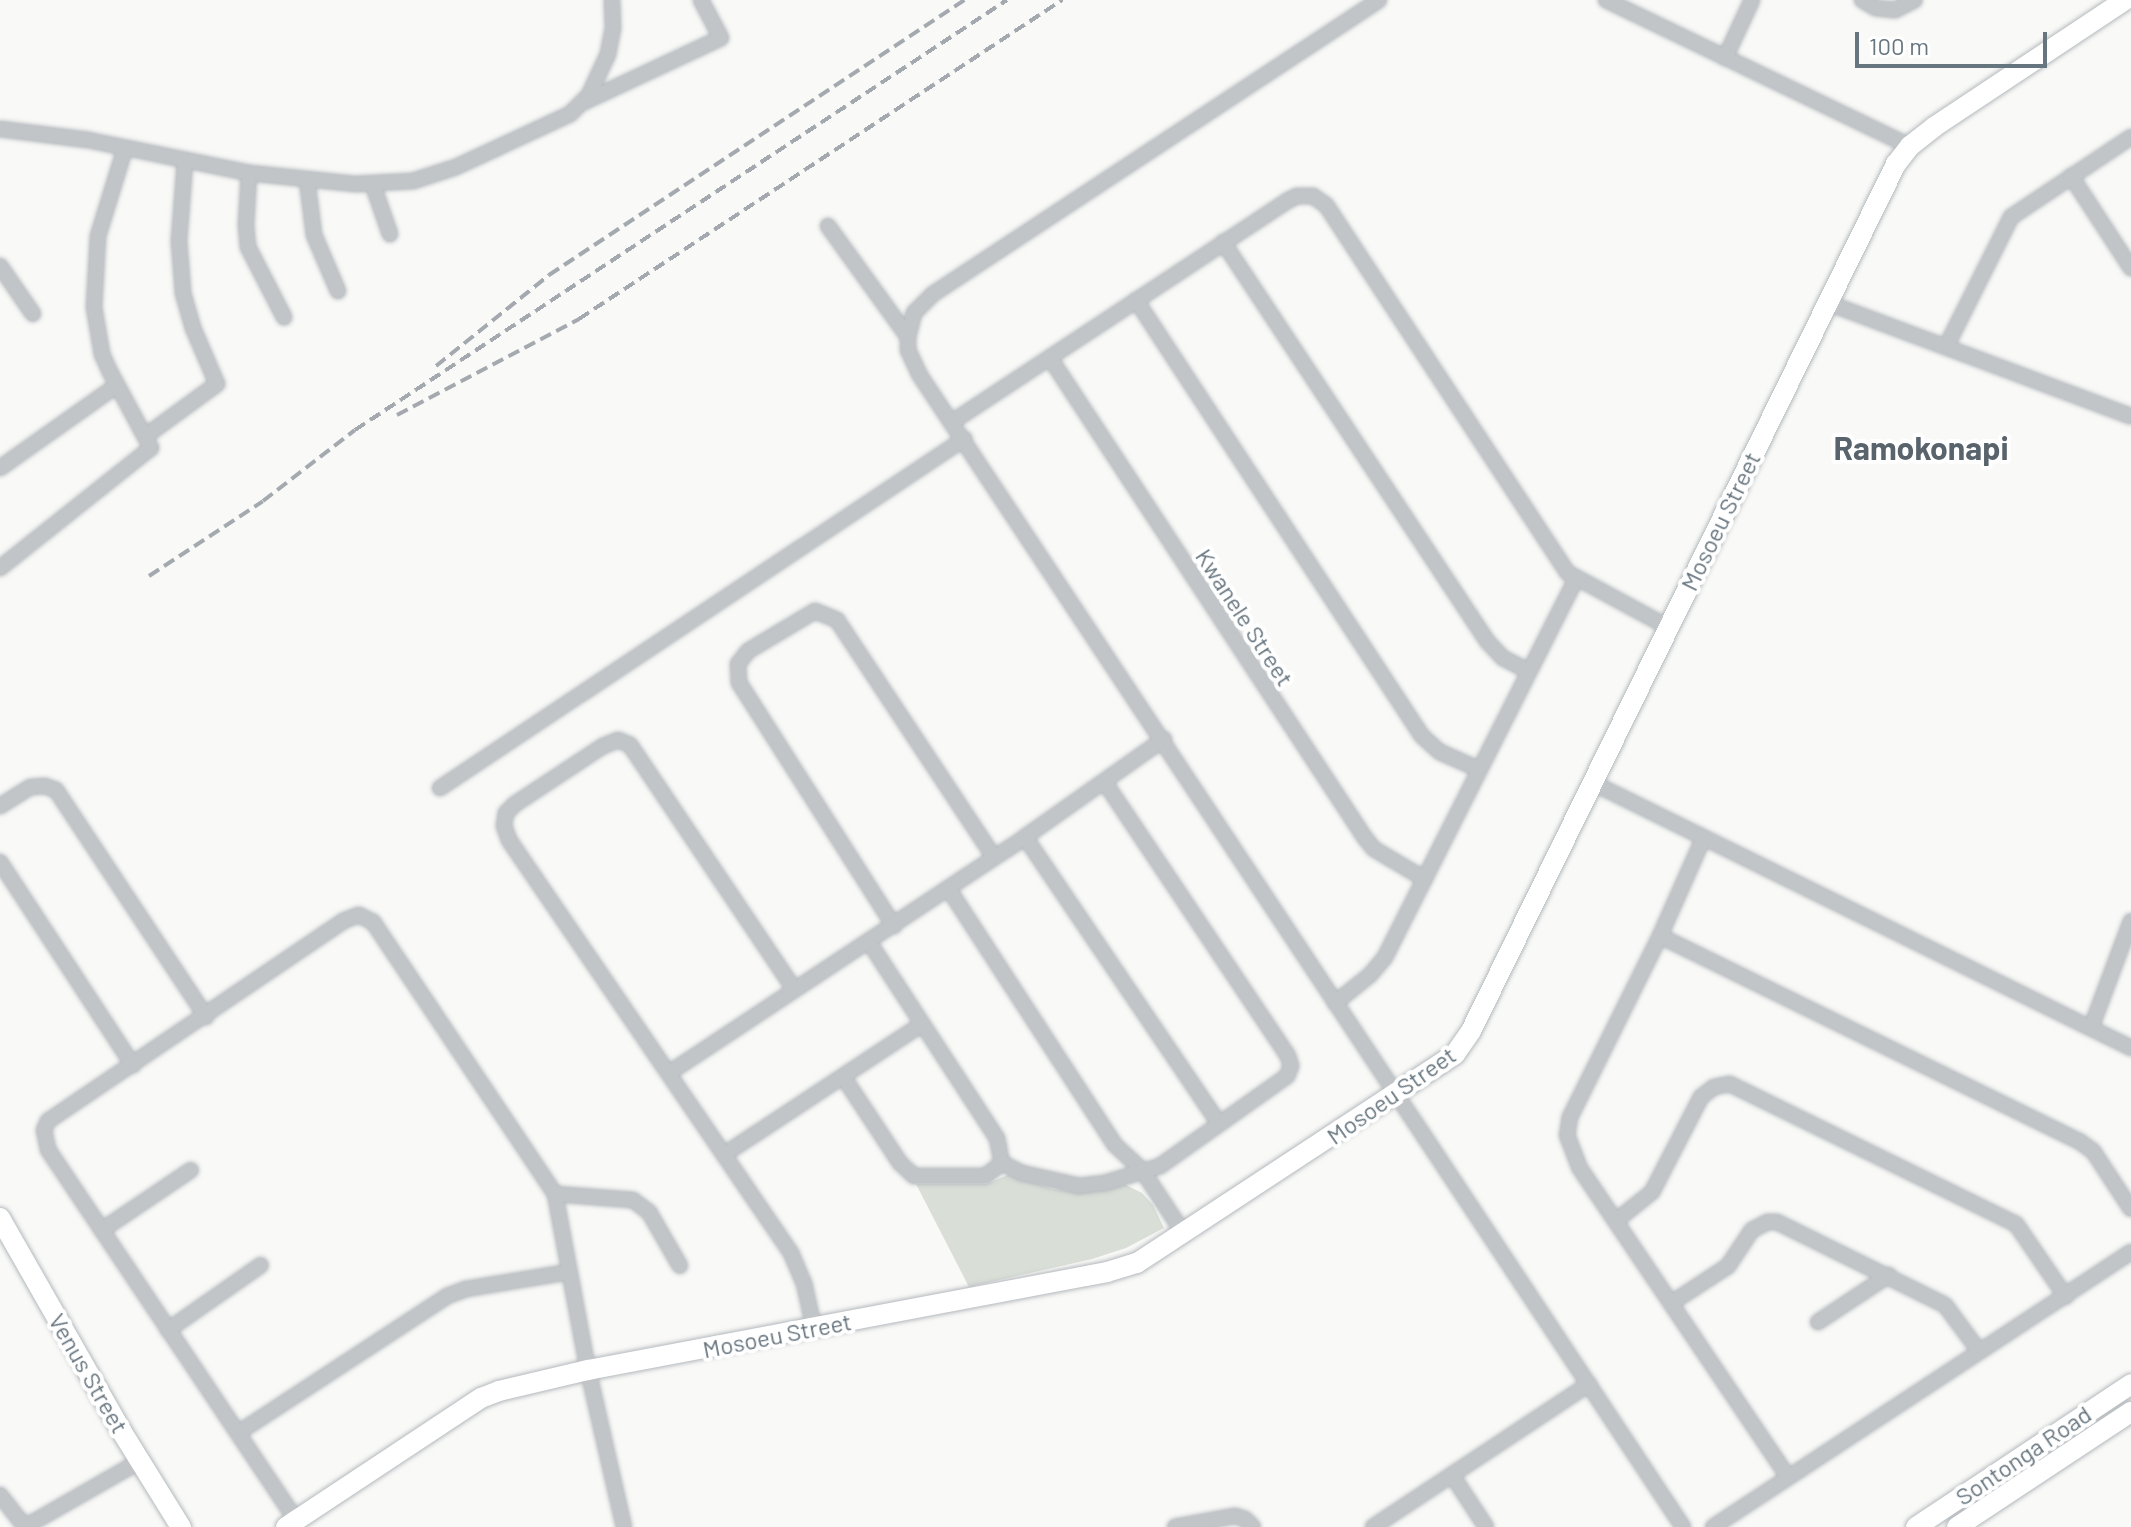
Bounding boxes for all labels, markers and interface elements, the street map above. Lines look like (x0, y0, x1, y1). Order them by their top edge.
scale bar (1859, 16, 2051, 66)
text: 100 m (1869, 31, 1929, 60)
district label: Ramokonapi (1833, 428, 2009, 466)
street label: Mosoeu Street (1674, 447, 1766, 595)
street label: Kwanele Street (1190, 543, 1300, 691)
street label: Mosoeu Street (1321, 1040, 1461, 1150)
street label: Mosoeu Street (700, 1306, 854, 1364)
street label: Venus Street (43, 1308, 135, 1438)
street label: Sontonga Road (1950, 1399, 2096, 1511)

